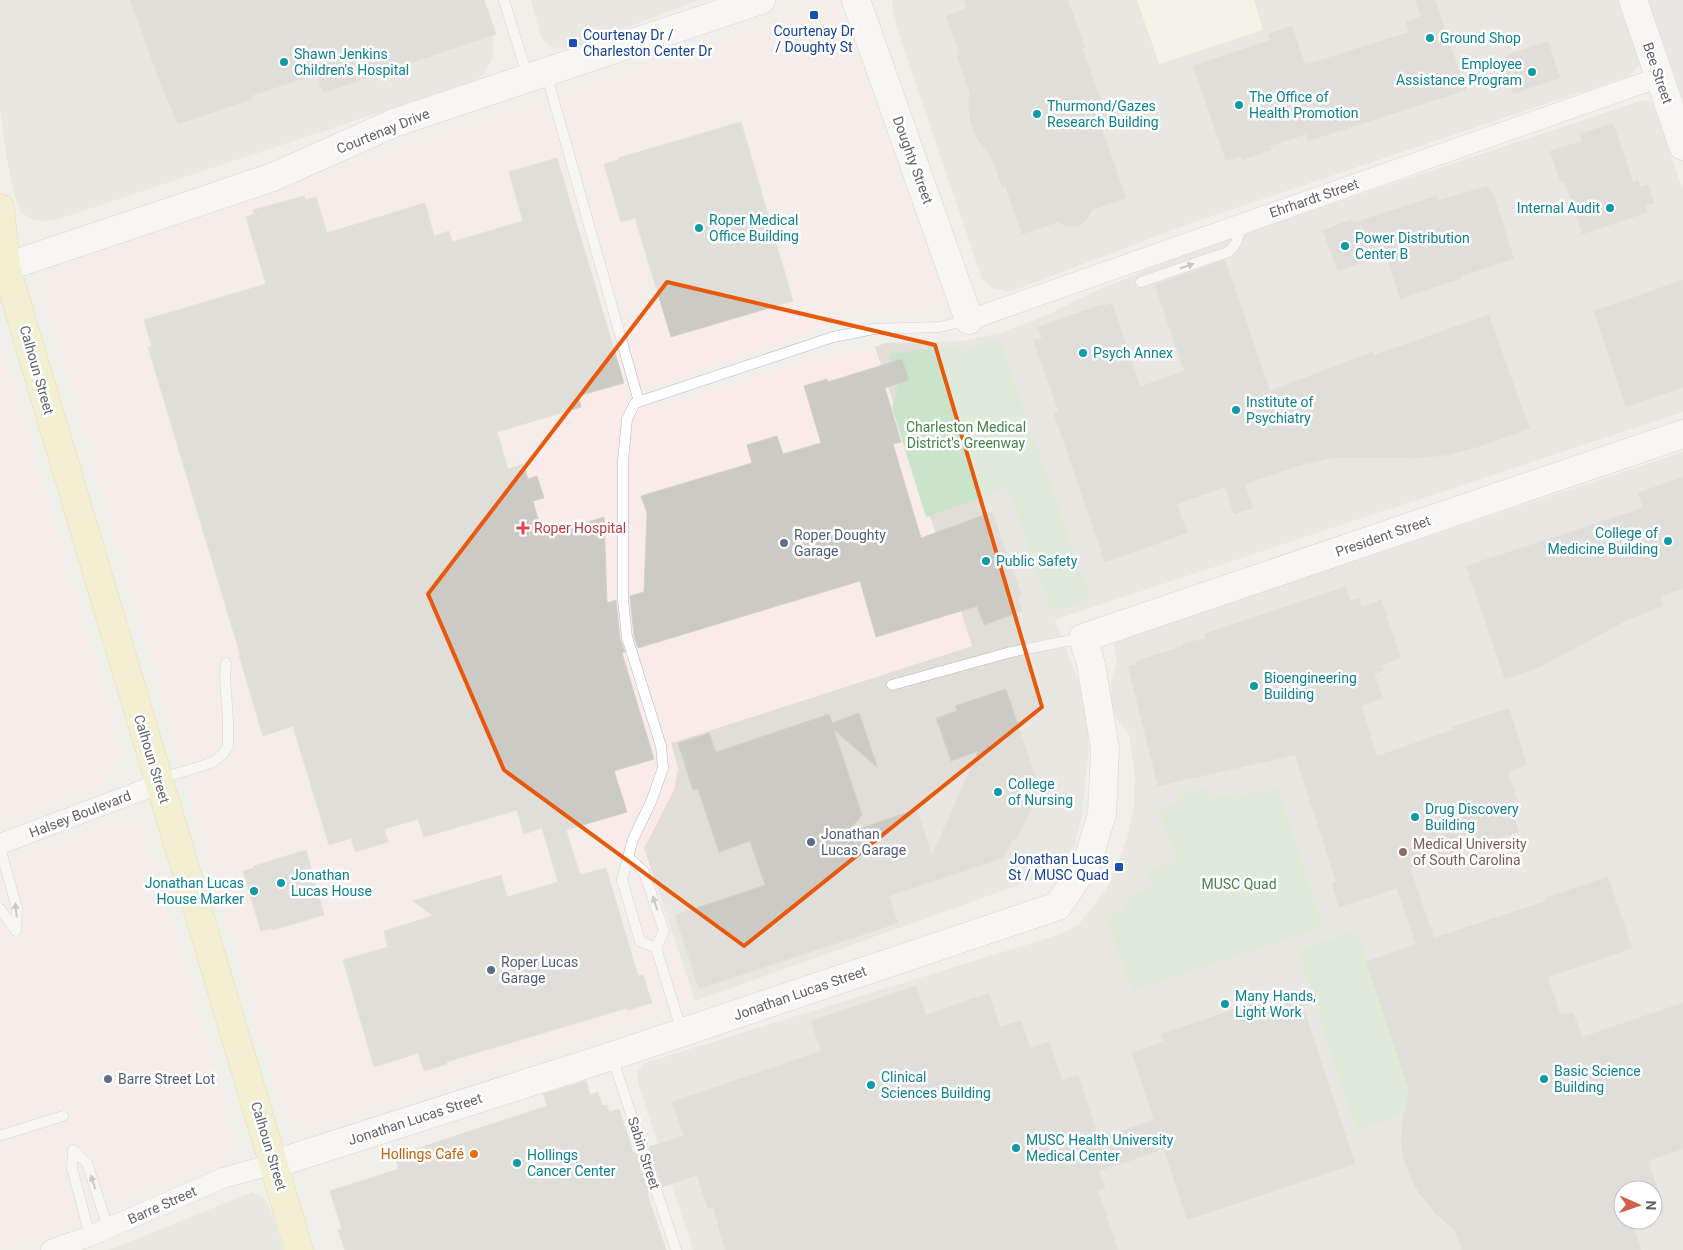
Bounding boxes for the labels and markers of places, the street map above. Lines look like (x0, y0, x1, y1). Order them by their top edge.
marker: Courtenay Dr / Doughty St (808, 9, 820, 21)
place label: Courtenay Dr / Doughty St (773, 23, 855, 55)
place label: Courtenay Dr / Charleston Center Dr (583, 27, 713, 59)
place label: Ground Shop (1440, 30, 1521, 46)
marker: Ground Shop (1424, 32, 1436, 44)
marker: Courtenay Dr / Charleston Center Dr (567, 37, 579, 49)
place label: Shawn Jenkins Children's Hospital (294, 46, 409, 78)
marker: Shawn Jenkins Children's Hospital (278, 56, 290, 68)
place label: Employee Assistance Program (1396, 56, 1522, 88)
marker: Employee Assistance Program (1526, 66, 1538, 78)
place label: The Office of Health Promotion (1249, 89, 1359, 121)
place label: Thurmond/Gazes Research Building (1047, 98, 1159, 130)
marker: The Office of Health Promotion (1233, 99, 1245, 111)
marker: Thurmond/Gazes Research Building (1031, 108, 1043, 120)
place label: Internal Audit (1517, 200, 1600, 216)
marker: Internal Audit (1604, 202, 1616, 214)
place label: Roper Medical Office Building (709, 212, 799, 244)
marker: Roper Medical Office Building (693, 222, 705, 234)
place label: Power Distribution Center B (1355, 230, 1470, 262)
marker: Power Distribution Center B (1339, 240, 1351, 252)
place label: Psych Annex (1093, 345, 1173, 361)
marker: Psych Annex (1077, 347, 1089, 359)
place label: Institute of Psychiatry (1246, 394, 1314, 426)
marker: Institute of Psychiatry (1230, 404, 1242, 416)
place label: Roper Hospital (534, 520, 626, 536)
marker: Roper Hospital (516, 521, 530, 535)
place label: College of Medicine Building (1548, 525, 1658, 557)
place label: Roper Doughty Garage (794, 527, 886, 559)
marker: College of Medicine Building (1662, 535, 1674, 547)
marker: Roper Doughty Garage (778, 537, 790, 549)
place label: Public Safety (996, 553, 1078, 569)
marker: Public Safety (980, 555, 992, 567)
place label: Bioengineering Building (1264, 670, 1357, 702)
marker: Bioengineering Building (1248, 680, 1260, 692)
place label: College of Nursing (1008, 776, 1073, 808)
marker: College of Nursing (992, 786, 1004, 798)
place label: Drug Discovery Building (1425, 801, 1519, 833)
marker: Drug Discovery Building (1409, 811, 1421, 823)
place label: Jonathan Lucas Garage (821, 826, 906, 858)
marker: Jonathan Lucas Garage (805, 836, 817, 848)
place label: Medical University of South Carolina (1413, 836, 1527, 868)
marker: Medical University of South Carolina (1397, 846, 1409, 858)
place label: Jonathan Lucas St / MUSC Quad (1008, 851, 1109, 883)
marker: Jonathan Lucas St / MUSC Quad (1113, 861, 1125, 873)
place label: Jonathan Lucas House (291, 867, 372, 899)
place label: Jonathan Lucas House Marker (145, 875, 244, 907)
marker: Jonathan Lucas House (275, 877, 287, 889)
marker: Jonathan Lucas House Marker (248, 885, 260, 897)
place label: Roper Lucas Garage (501, 954, 578, 986)
marker: Roper Lucas Garage (485, 964, 497, 976)
place label: Many Hands, Light Work (1235, 988, 1316, 1020)
marker: Many Hands, Light Work (1219, 998, 1231, 1010)
place label: Basic Science Building (1554, 1063, 1641, 1095)
place label: Clinical Sciences Building (881, 1069, 991, 1101)
place label: Barre Street Lot (118, 1071, 216, 1087)
marker: Barre Street Lot (102, 1073, 114, 1085)
marker: Basic Science Building (1538, 1073, 1550, 1085)
marker: Clinical Sciences Building (865, 1079, 877, 1091)
place label: MUSC Health University Medical Center (1026, 1132, 1174, 1164)
marker: MUSC Health University Medical Center (1010, 1142, 1022, 1154)
place label: Hollings Café (381, 1146, 464, 1162)
place label: Hollings Cancer Center (527, 1147, 616, 1179)
marker: Hollings Café (468, 1148, 480, 1160)
marker: Hollings Cancer Center (511, 1157, 523, 1169)

